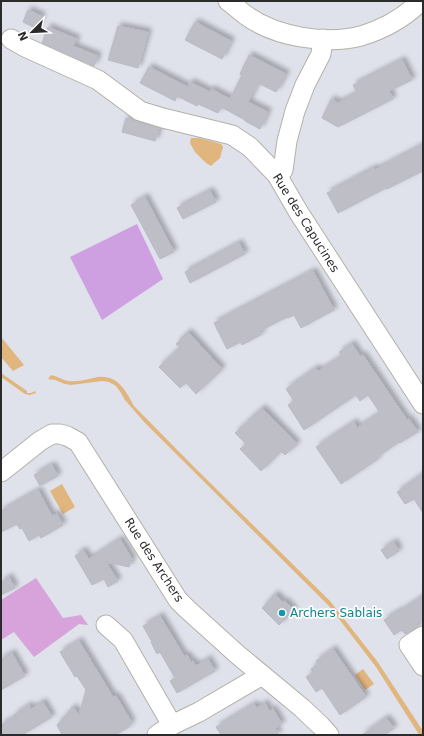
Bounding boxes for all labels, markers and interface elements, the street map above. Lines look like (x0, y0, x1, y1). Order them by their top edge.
north arrow (12, 12, 52, 52)
text: N (16, 29, 31, 43)
street label: Rue des Capucines (270, 171, 342, 275)
street label: Rue des Archers (122, 515, 186, 605)
place label: Archers Sablais (290, 606, 382, 620)
marker: Archers Sablais (277, 608, 287, 618)

